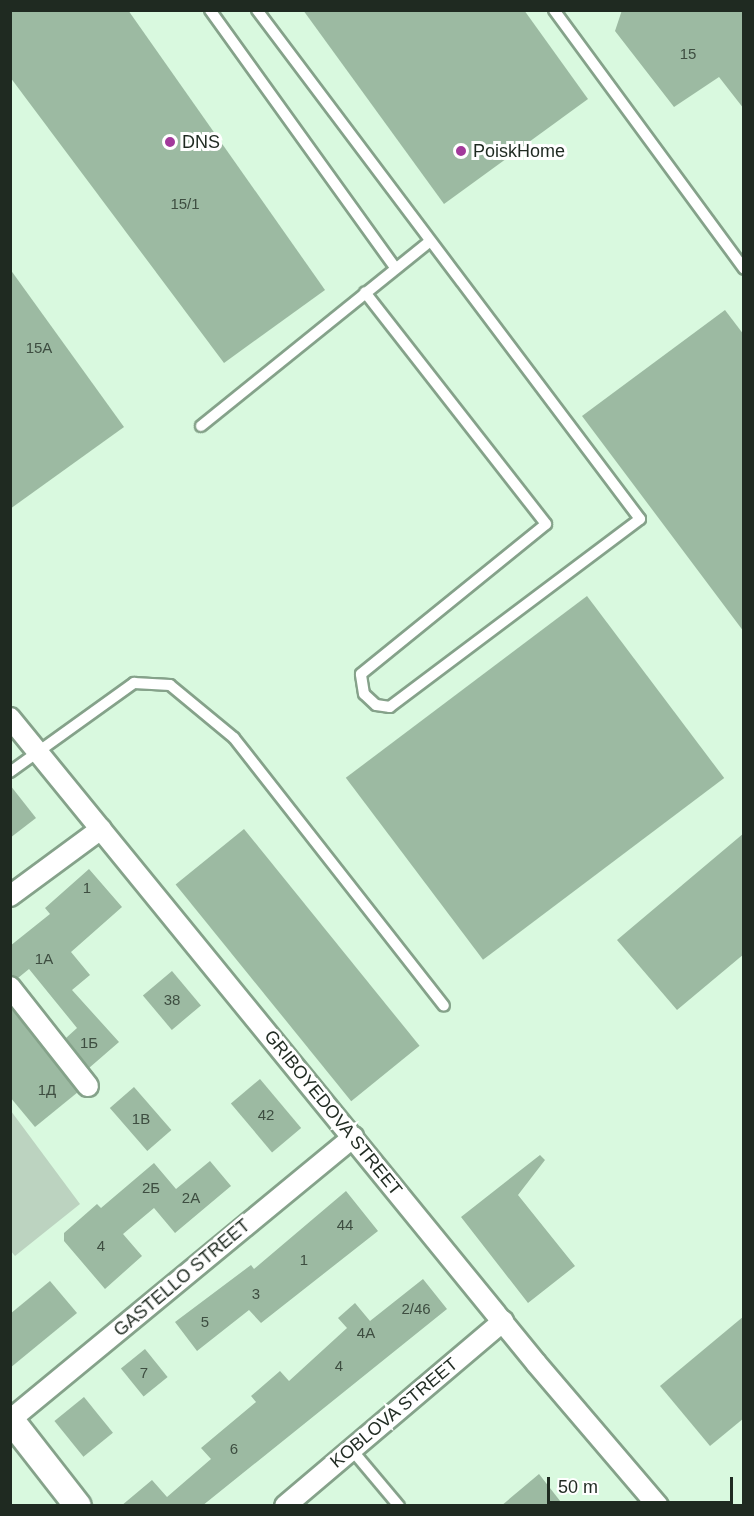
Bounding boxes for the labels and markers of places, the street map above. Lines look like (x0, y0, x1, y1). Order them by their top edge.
place label: DNS (182, 131, 220, 153)
marker: DNS (163, 135, 177, 149)
place label: PoiskHome (473, 140, 565, 162)
marker: PoiskHome (454, 144, 468, 158)

